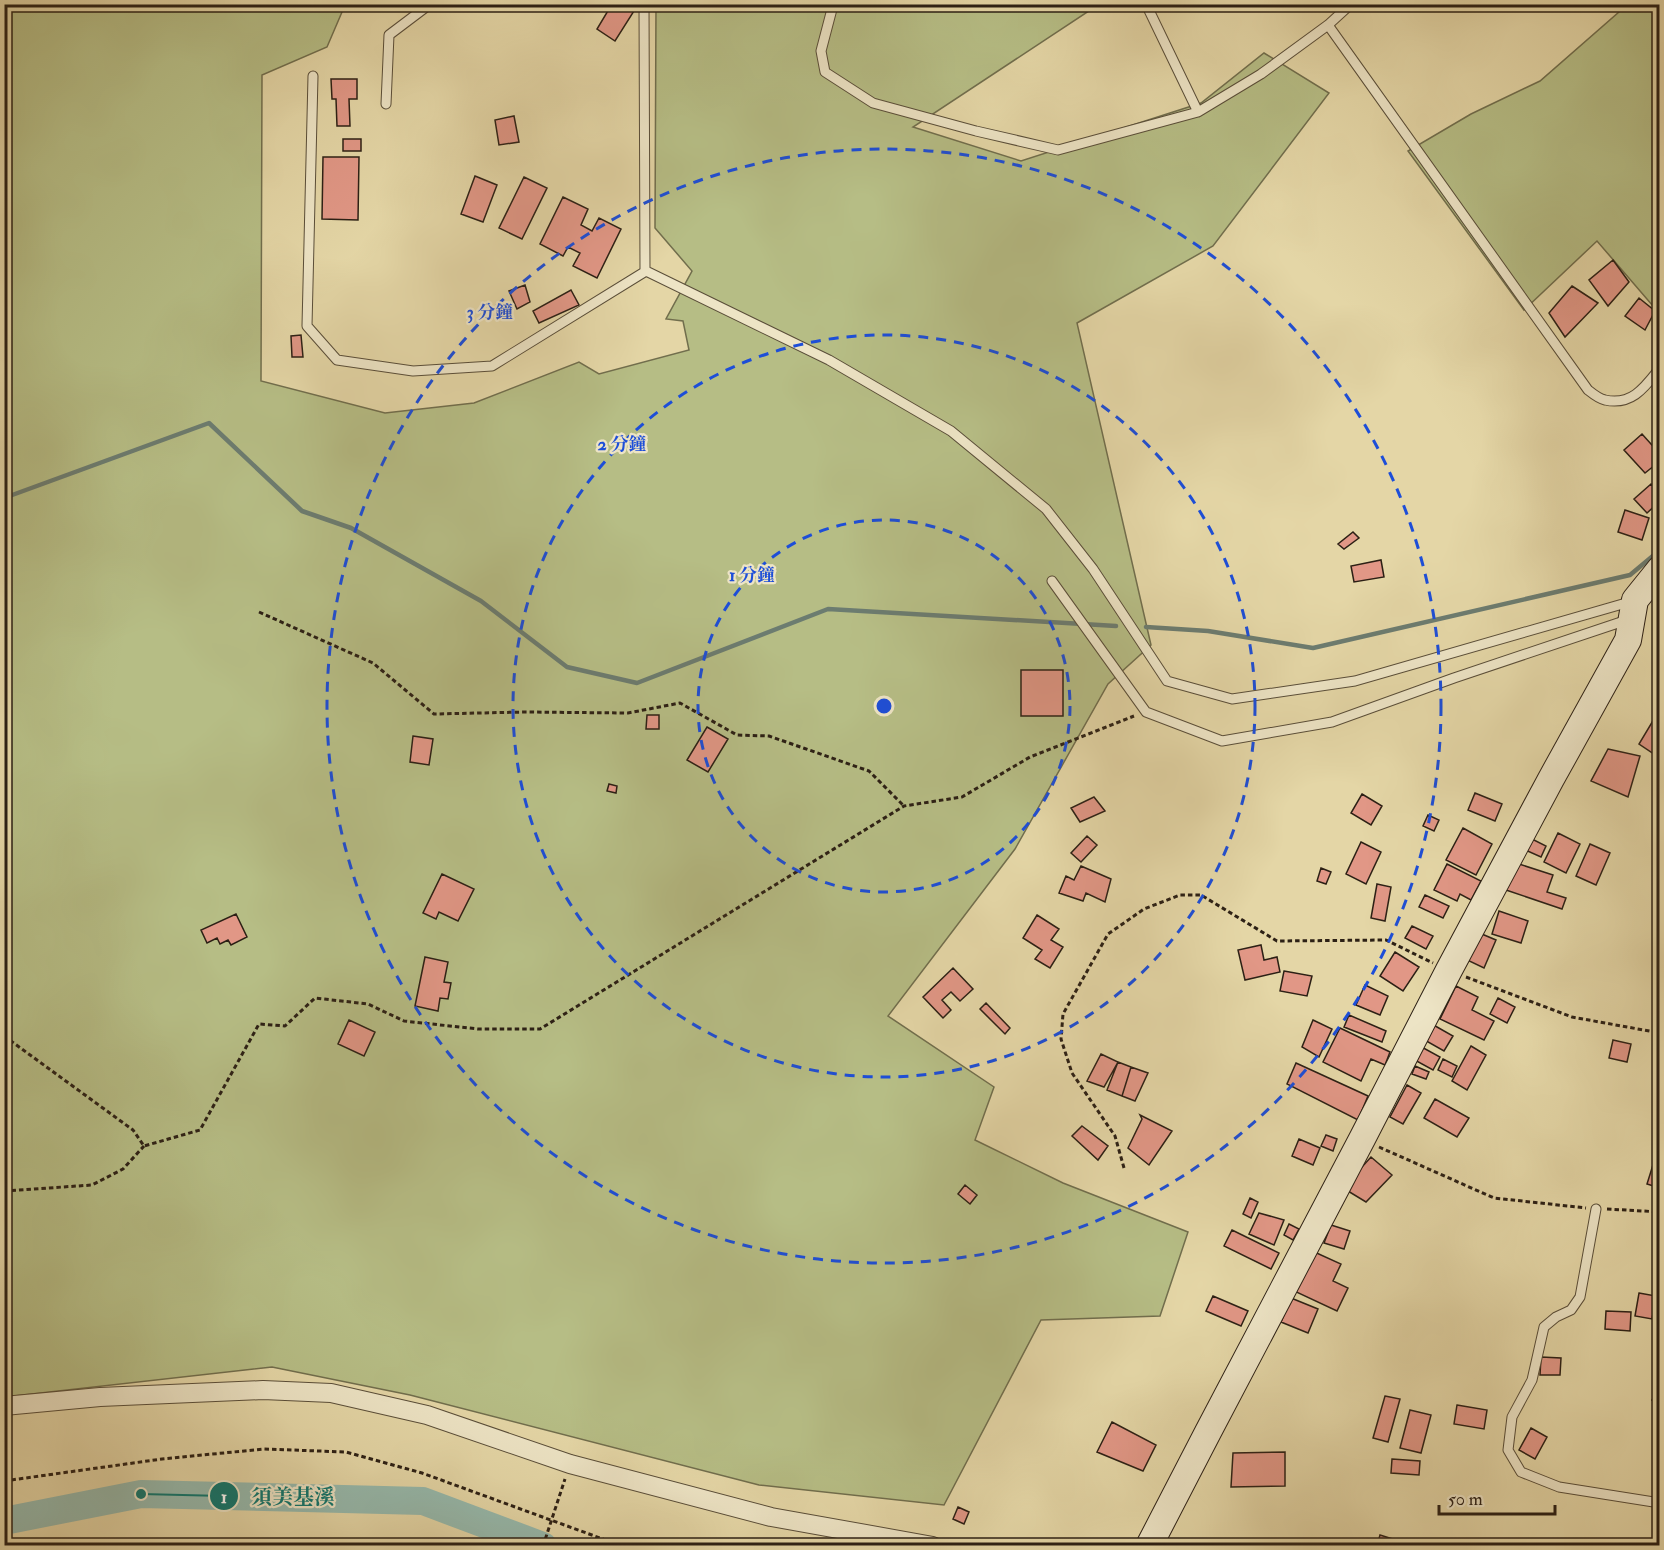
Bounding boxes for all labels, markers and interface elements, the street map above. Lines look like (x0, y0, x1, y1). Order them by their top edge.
text: 3 分鐘 (467, 301, 513, 324)
text: 2 分鐘 (598, 433, 646, 456)
text: 1 分鐘 (729, 564, 775, 587)
centre of rings (874, 696, 894, 716)
callout: 須美基溪 (209, 1477, 347, 1516)
scale bar (1439, 1478, 1554, 1516)
text: 須美基溪 (251, 1484, 335, 1511)
text: 1 (221, 1486, 227, 1509)
text: 50 m (1448, 1488, 1483, 1511)

